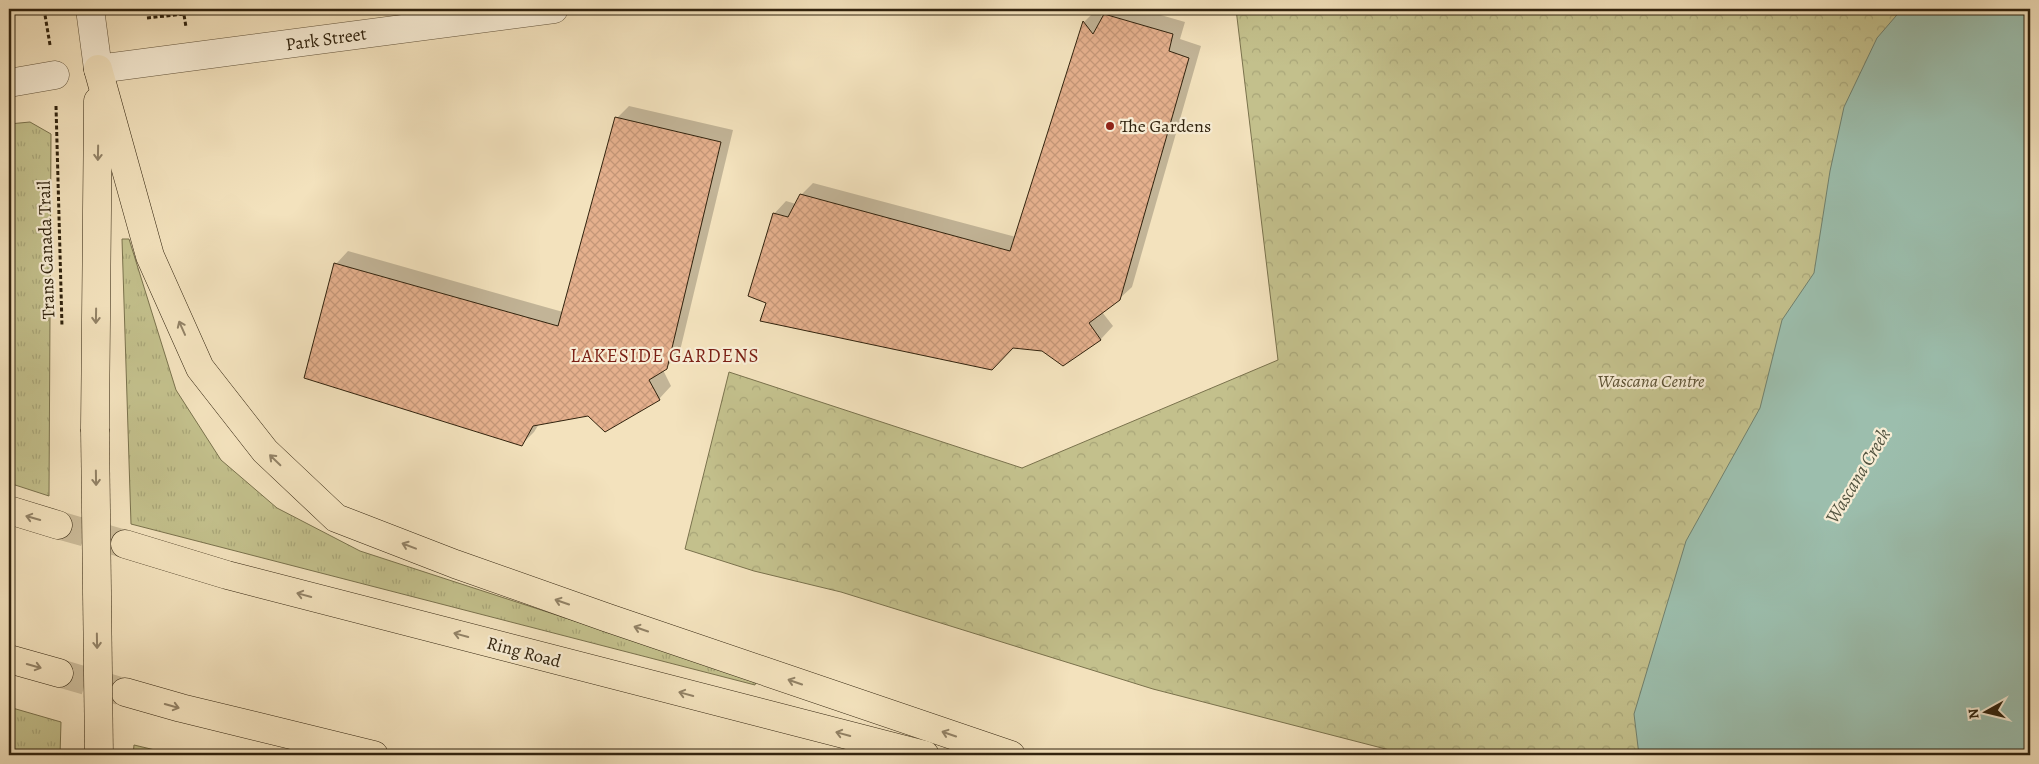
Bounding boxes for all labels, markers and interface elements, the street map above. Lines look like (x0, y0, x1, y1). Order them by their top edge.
street label: Park Street (284, 21, 368, 57)
place label: The Gardens (1120, 114, 1211, 138)
marker: The Gardens (1104, 120, 1116, 132)
one-way arrow (93, 145, 102, 161)
street label: Trans Canada Trail (32, 180, 60, 320)
one-way arrow (91, 307, 101, 323)
one-way arrow (177, 321, 187, 336)
district label: LAKESIDE GARDENS (570, 343, 760, 369)
park label: Wascana Centre (1597, 369, 1705, 393)
water label: Wascana Creek (1819, 424, 1897, 528)
one-way arrow (269, 454, 281, 466)
one-way arrow (91, 470, 100, 486)
one-way arrow (26, 512, 42, 522)
one-way arrow (402, 541, 417, 551)
one-way arrow (296, 589, 312, 599)
one-way arrow (555, 597, 570, 606)
one-way arrow (633, 624, 649, 634)
one-way arrow (454, 630, 470, 639)
street label: Ring Road (484, 631, 564, 673)
one-way arrow (93, 632, 102, 648)
one-way arrow (25, 662, 41, 672)
one-way arrow (787, 676, 803, 686)
north arrow (1962, 686, 2012, 736)
one-way arrow (679, 688, 695, 698)
one-way arrow (164, 701, 180, 711)
text: N (1964, 707, 1984, 720)
one-way arrow (836, 729, 852, 738)
one-way arrow (941, 729, 957, 738)

